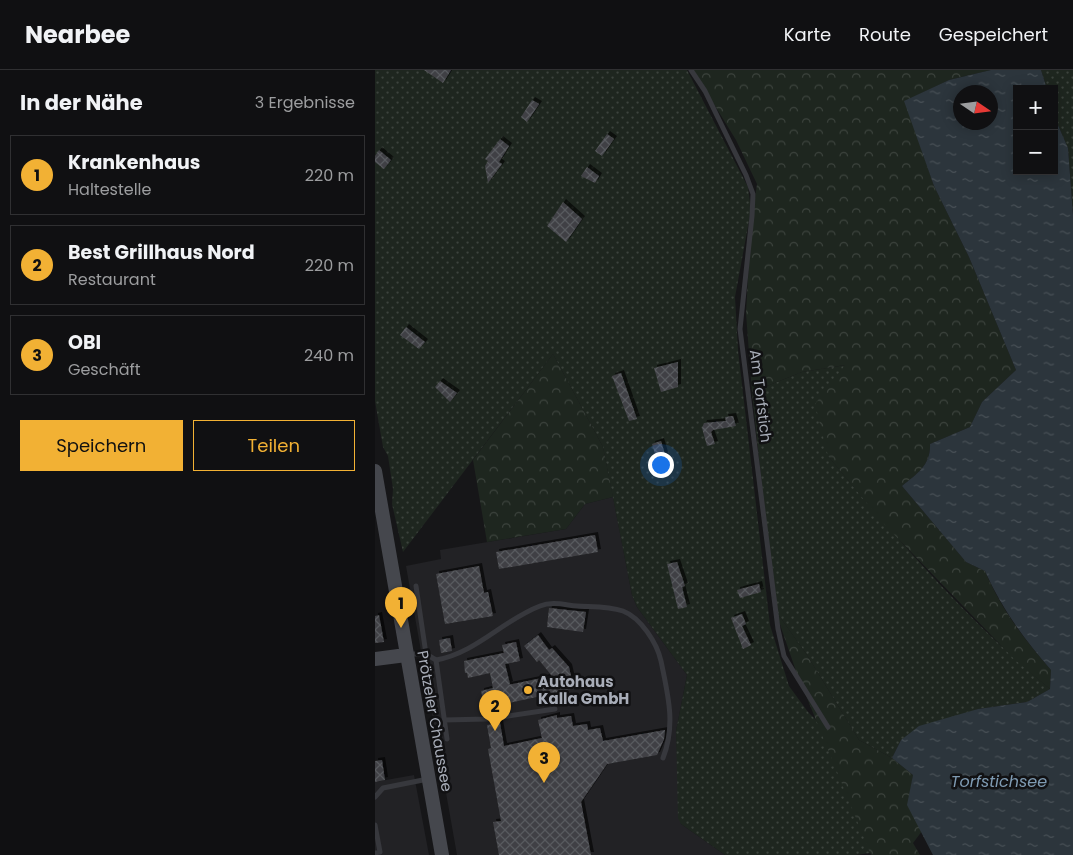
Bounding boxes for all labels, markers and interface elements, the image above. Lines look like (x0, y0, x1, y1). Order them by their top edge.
text: Nearbee (25, 18, 130, 51)
text: Karte (784, 22, 831, 47)
text: Route (859, 22, 911, 47)
text: Gespeichert (939, 22, 1048, 47)
north arrow (953, 85, 998, 130)
map controls (1013, 85, 1058, 175)
button: + (1013, 85, 1058, 130)
text: In der Nähe (20, 88, 143, 117)
text: 3 Ergebnisse (255, 91, 355, 114)
button: − (1013, 130, 1058, 175)
text: Krankenhaus (68, 149, 200, 176)
text: 1 (34, 164, 40, 187)
text: 220 m (305, 164, 354, 187)
text: Haltestelle (68, 178, 151, 201)
text: Best Grillhaus Nord (68, 239, 255, 266)
text: 2 (32, 254, 42, 277)
text: 220 m (305, 254, 354, 277)
text: Restaurant (68, 268, 156, 291)
text: OBI (68, 329, 101, 356)
text: 3 (32, 344, 42, 367)
text: 240 m (304, 344, 354, 367)
street label: Am Torfstich (745, 348, 777, 444)
text: Geschäft (68, 358, 141, 381)
button: Speichern (20, 420, 183, 471)
button: Teilen (193, 420, 355, 471)
your location (648, 452, 674, 478)
pin: 1 (385, 587, 417, 628)
street label: Prötzeler Chaussee (412, 649, 458, 793)
place label: Autohaus Kalla GmbH (538, 671, 629, 709)
marker: Autohaus Kalla GmbH (522, 684, 534, 696)
pin: 2 (479, 690, 511, 731)
pin: 3 (528, 742, 560, 783)
water label: Torfstichsee (951, 770, 1047, 793)

